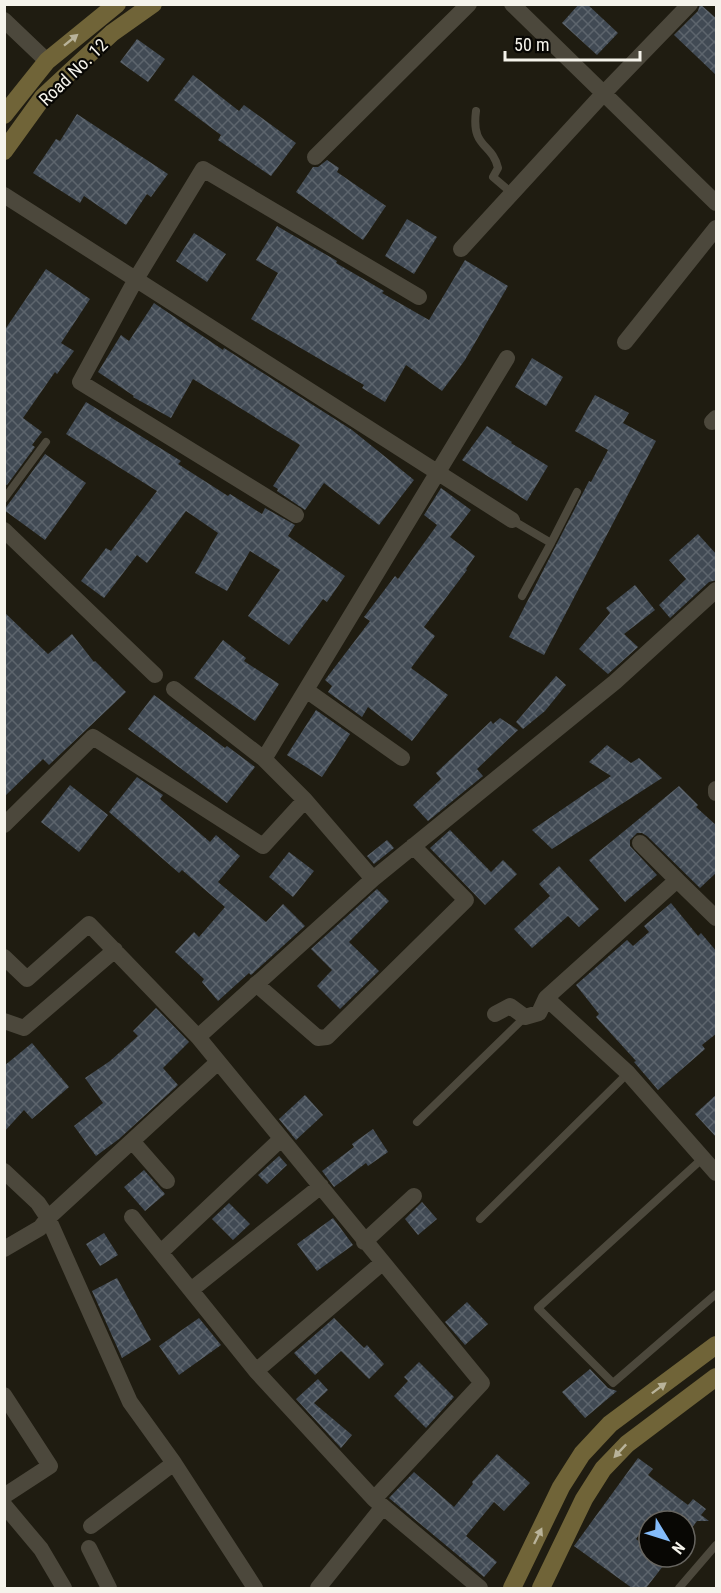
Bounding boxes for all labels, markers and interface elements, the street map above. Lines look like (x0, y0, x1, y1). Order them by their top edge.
scale bar (505, 24, 640, 62)
street label: Road No. 12 (34, 34, 112, 110)
one-way arrow (63, 34, 79, 47)
text: 50 m (514, 34, 549, 55)
one-way arrow (652, 1383, 667, 1395)
one-way arrow (613, 1443, 627, 1458)
north arrow (637, 1509, 697, 1569)
one-way arrow (533, 1527, 542, 1544)
text: N (668, 1538, 689, 1558)

